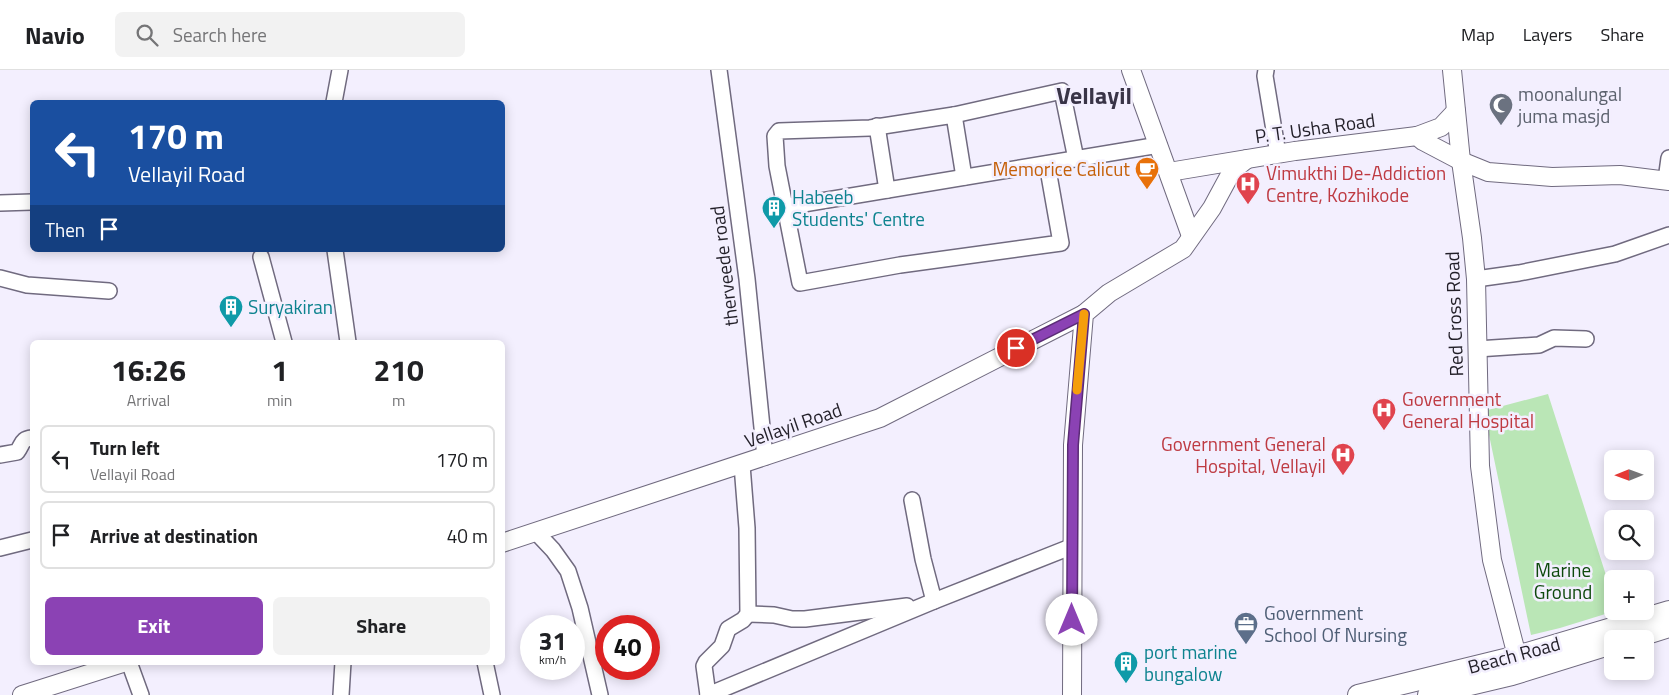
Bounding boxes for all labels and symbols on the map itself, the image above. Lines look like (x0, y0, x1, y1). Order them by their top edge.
district label: Vellayil (1056, 77, 1132, 113)
place label: moonalungal juma masjd (1517, 79, 1622, 130)
mosque icon: moonalungal juma masjd (1488, 92, 1514, 126)
street label: P. T. Usha Road (1253, 105, 1377, 150)
place label: Memorice Calicut (992, 154, 1130, 183)
cafe icon: Memorice Calicut (1134, 156, 1160, 190)
place label: Vimukthi De-Addiction Centre, Kozhikode (1266, 158, 1446, 209)
hospital icon: Vimukthi De-Addiction Centre, Kozhikode (1235, 171, 1261, 205)
place label: Habeeb Students' Centre (792, 182, 925, 233)
building icon: Habeeb Students' Centre (761, 195, 787, 229)
street label: therveede road (702, 204, 745, 328)
street label: Red Cross Road (1437, 251, 1470, 377)
place label: Suryakiran (248, 292, 333, 321)
building icon: Suryakiran (218, 294, 244, 328)
pin (995, 327, 1037, 369)
place label: Government General Hospital (1402, 384, 1534, 435)
street label: Vellayil Road (740, 394, 845, 455)
hospital icon: Government General Hospital (1371, 397, 1397, 431)
place label: Government General Hospital, Vellayil (1161, 429, 1326, 480)
hospital icon: Government General Hospital, Vellayil (1330, 442, 1356, 476)
north arrow (1604, 450, 1654, 500)
park label: Marine Ground (1534, 555, 1592, 606)
position arrow (1045, 593, 1097, 645)
place label: Government School Of Nursing (1264, 598, 1407, 649)
office icon: Government School Of Nursing (1233, 611, 1259, 645)
speed limit sign: 40 (595, 615, 660, 680)
street label: Beach Road (1464, 628, 1563, 681)
place label: port marine bungalow (1144, 637, 1237, 688)
building icon: port marine bungalow (1113, 650, 1139, 684)

